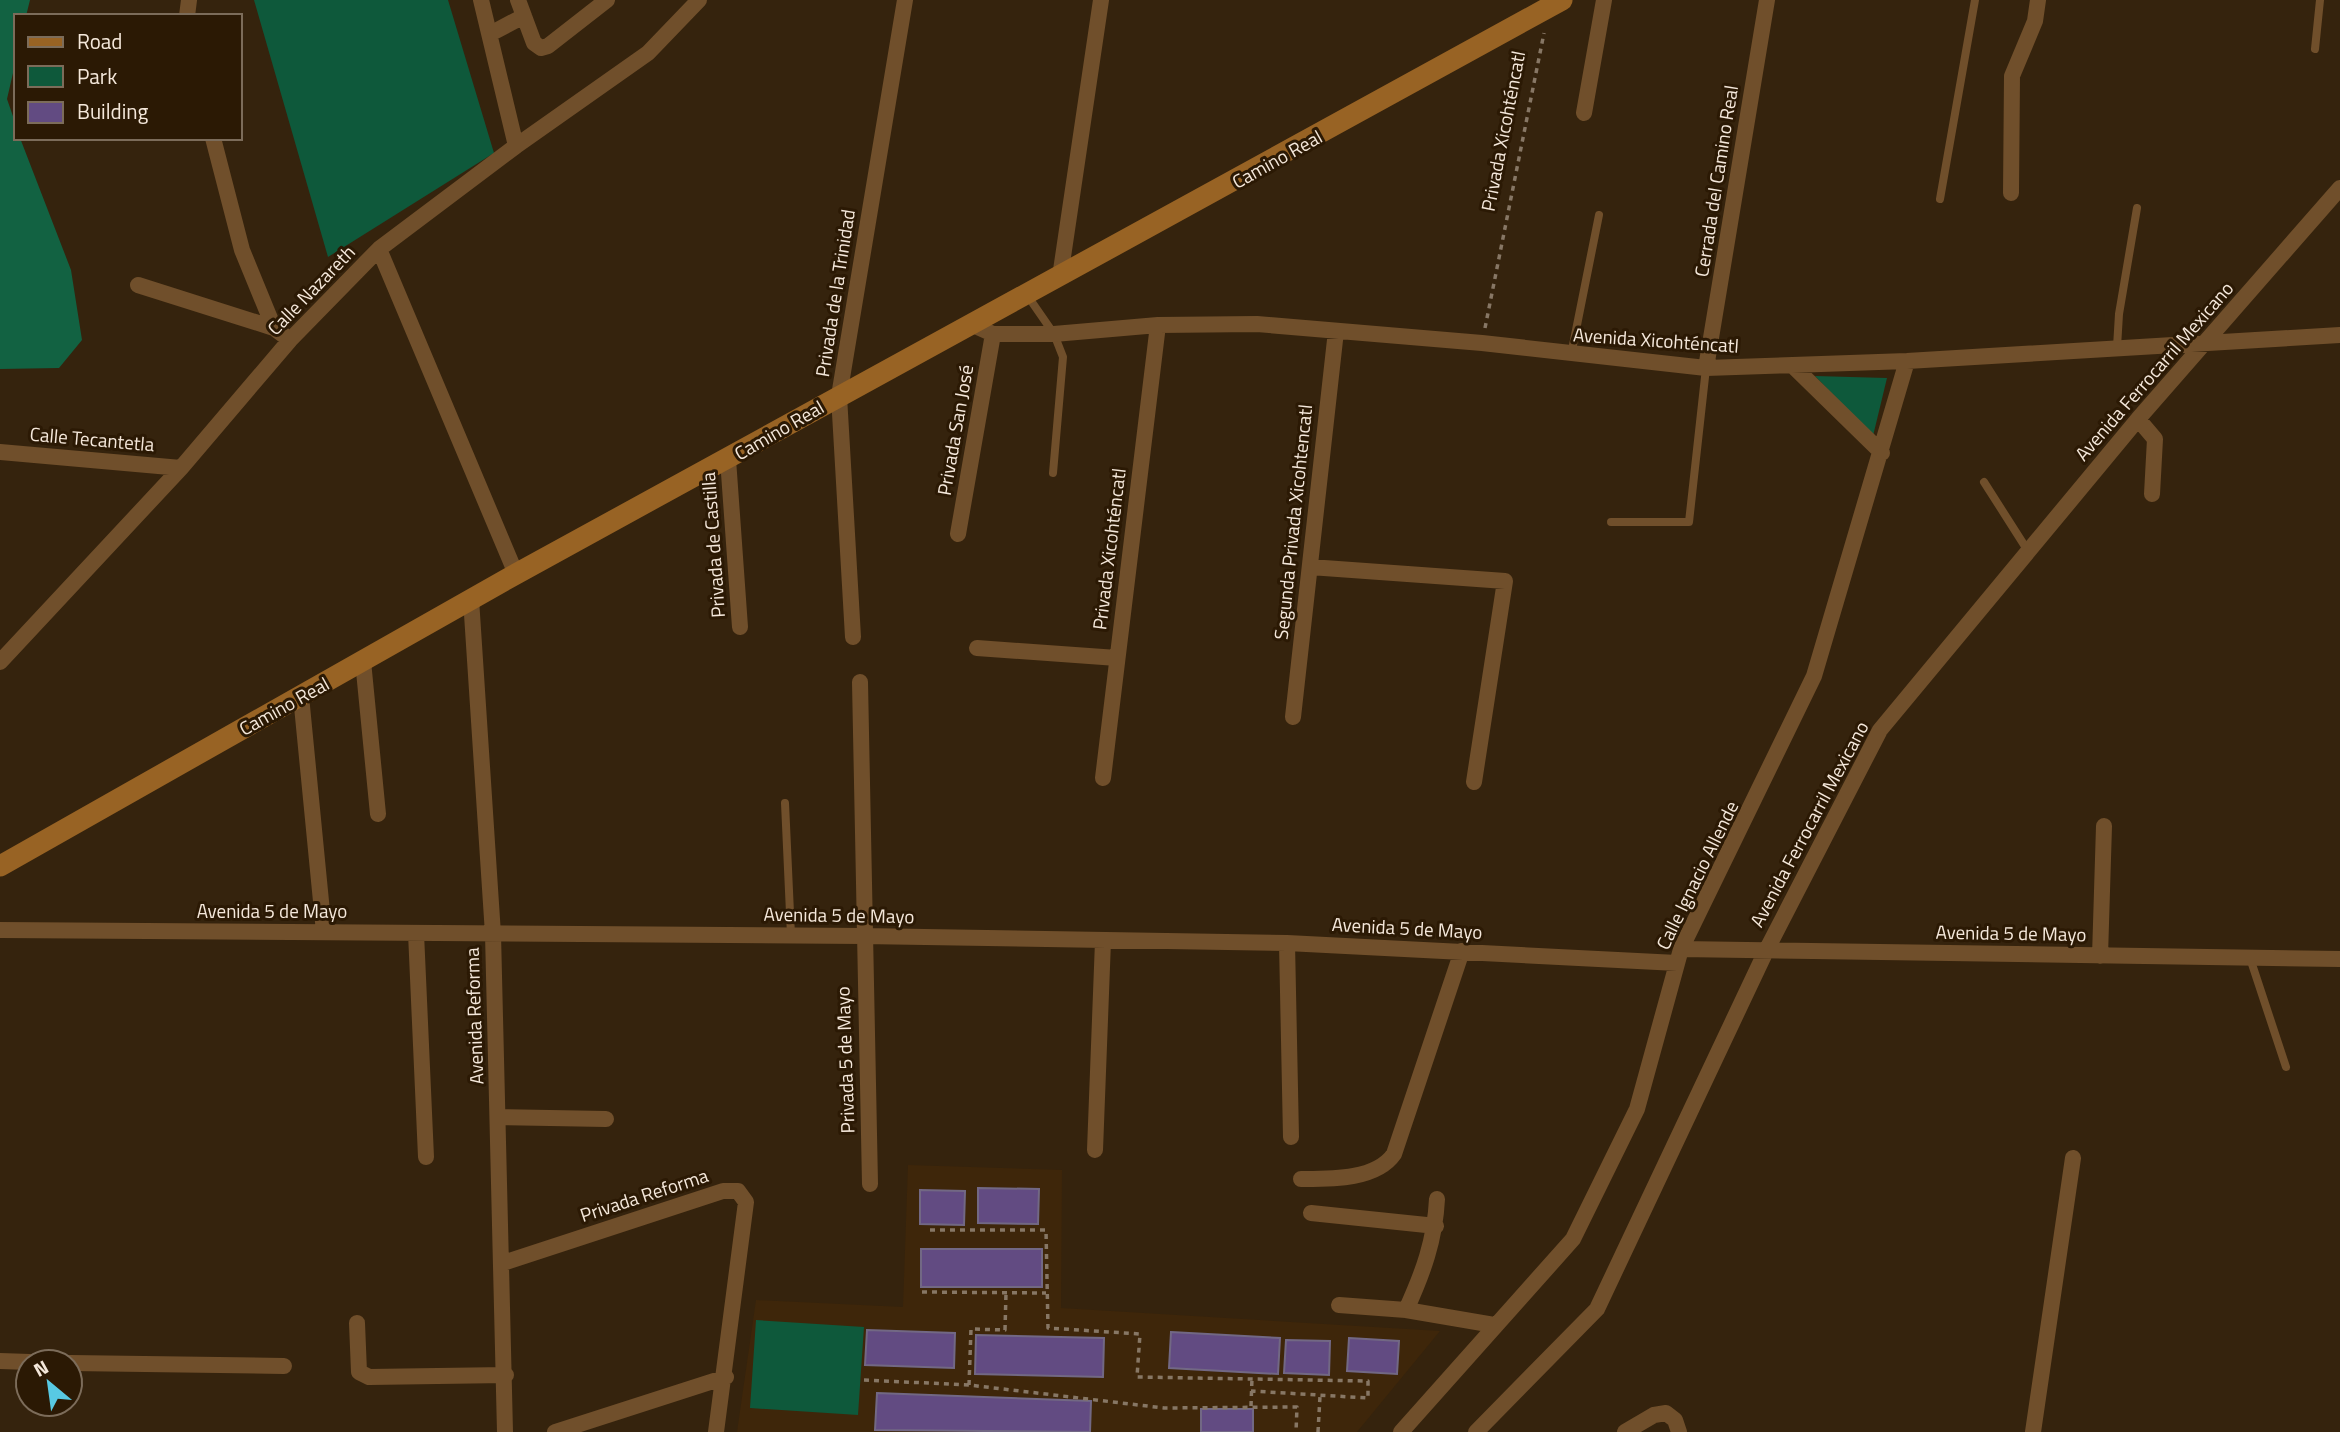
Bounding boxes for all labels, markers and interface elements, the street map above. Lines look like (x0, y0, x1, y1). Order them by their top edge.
legend (14, 14, 242, 140)
text: Road (77, 25, 122, 57)
street label: Privada Xicohténcatl (1473, 48, 1532, 214)
text: Park (77, 60, 117, 92)
street label: Cerrada del Camino Real (1686, 83, 1745, 279)
text: Building (77, 95, 149, 127)
street label: Camino Real (1226, 122, 1327, 195)
street label: Privada de la Trinidad (807, 207, 862, 379)
street label: Calle Nazareth (260, 238, 361, 341)
street label: Avenida Ferrocarril Mexicano (2067, 274, 2240, 467)
street label: Avenida Xicohténcatl (1572, 319, 1740, 360)
street label: Privada San José (929, 362, 980, 498)
street label: Camino Real (728, 392, 829, 467)
street label: Segunda Privada Xicohtencatl (1266, 403, 1319, 641)
street label: Calle Tecantetla (29, 419, 156, 458)
street label: Privada Xicohténcatl (1084, 466, 1133, 631)
street label: Privada de Castilla (693, 471, 732, 619)
street label: Camino Real (233, 669, 334, 742)
street label: Avenida Ferrocarril Mexicano (1742, 716, 1875, 932)
street label: Calle Ignacio Allende (1648, 795, 1745, 954)
street label: Avenida 5 de Mayo (197, 896, 347, 925)
street label: Avenida 5 de Mayo (763, 899, 915, 930)
street label: Avenida 5 de Mayo (1331, 909, 1483, 946)
street label: Avenida 5 de Mayo (1935, 917, 2087, 948)
street label: Avenida Reforma (457, 947, 490, 1085)
street label: Privada 5 de Mayo (827, 986, 862, 1134)
street label: Privada Reforma (576, 1160, 712, 1229)
north arrow (14, 1348, 84, 1418)
text: N (28, 1352, 53, 1384)

